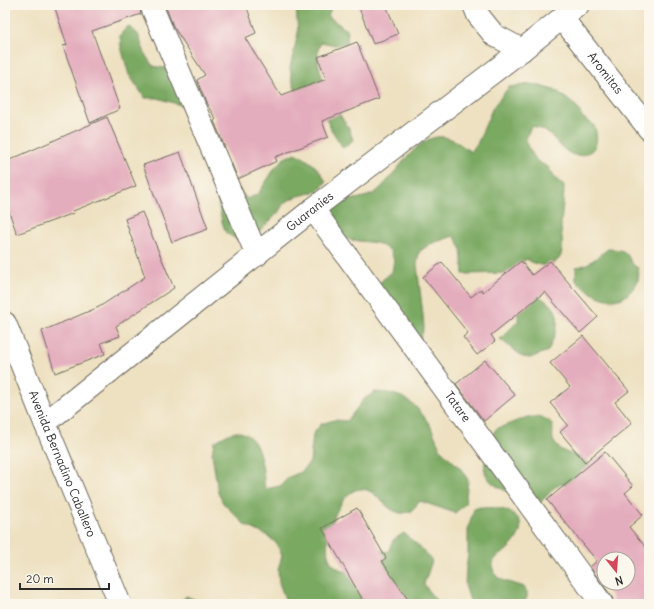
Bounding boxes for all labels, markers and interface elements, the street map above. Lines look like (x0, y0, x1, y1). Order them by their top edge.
street label: Aromitas (585, 49, 627, 97)
street label: Guaraníes (283, 188, 336, 234)
street label: Avenida Bernadino Caballero (26, 388, 100, 539)
street label: Tatare (442, 388, 474, 425)
north arrow (596, 551, 636, 591)
scale bar (20, 565, 109, 591)
text: 20 m (26, 571, 54, 586)
text: N (613, 573, 625, 588)

